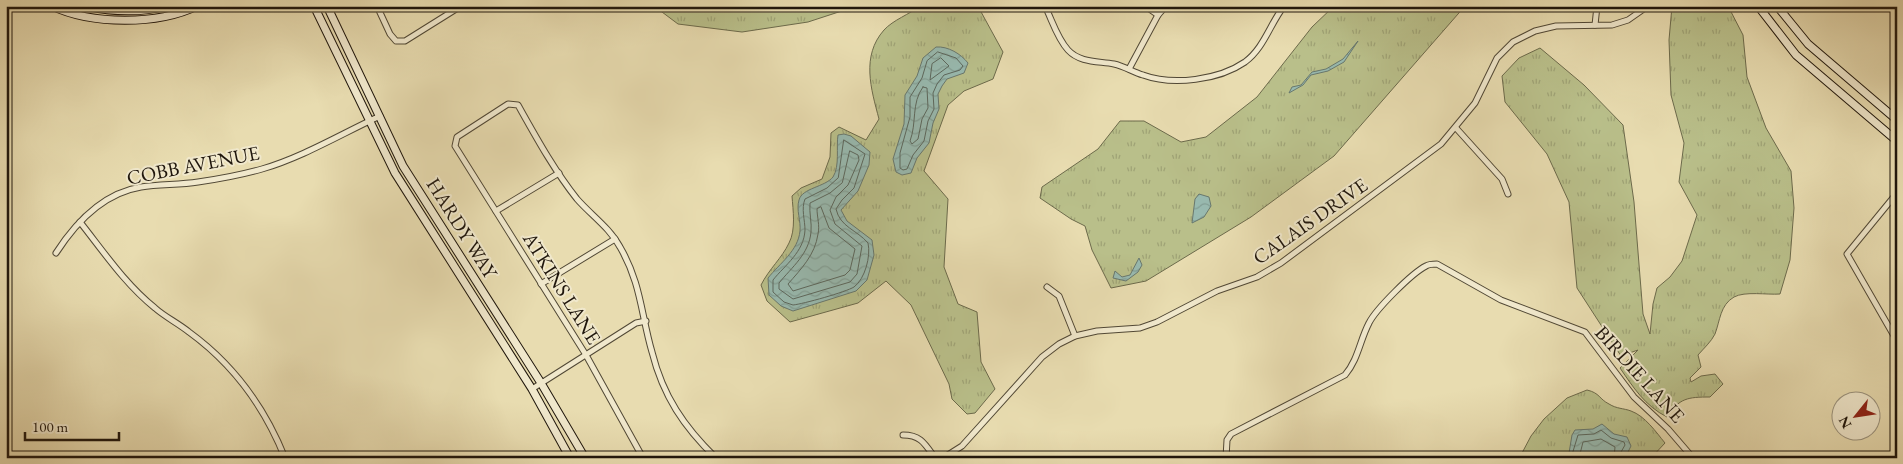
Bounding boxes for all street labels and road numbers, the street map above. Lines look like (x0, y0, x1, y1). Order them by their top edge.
street label: COBB AVENUE (124, 139, 262, 191)
street label: CALAIS DRIVE (1247, 172, 1373, 270)
street label: HARDY WAY (421, 173, 504, 285)
street label: ATKINS LANE (517, 226, 607, 349)
street label: BIRDIE LANE (1589, 320, 1691, 428)

